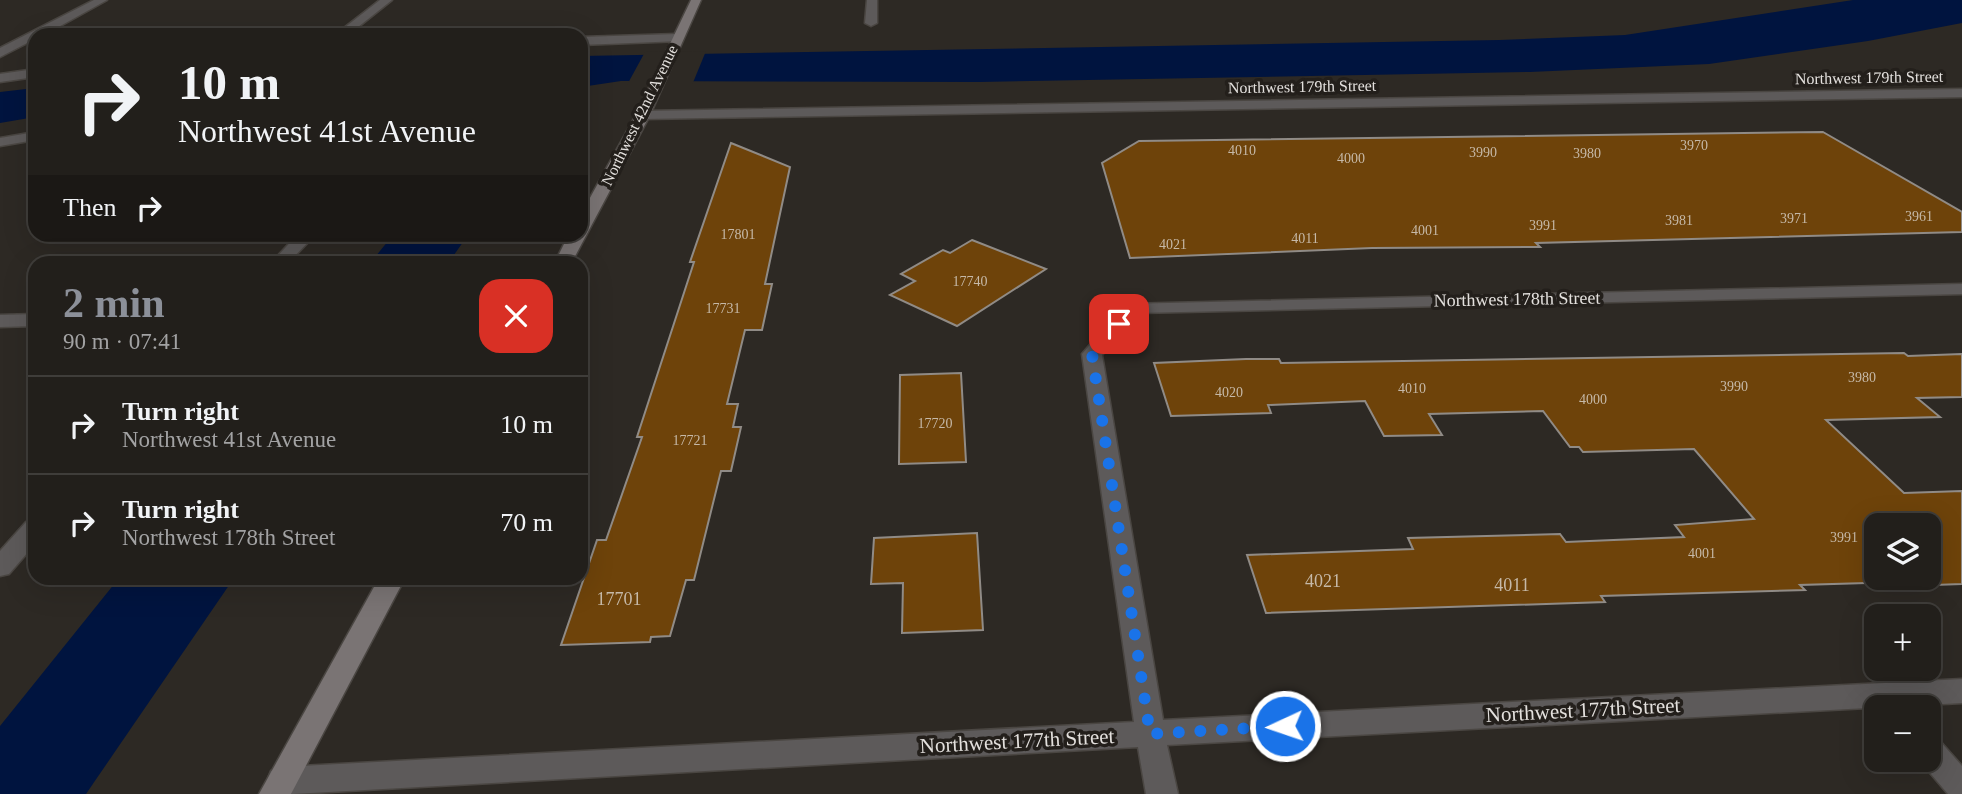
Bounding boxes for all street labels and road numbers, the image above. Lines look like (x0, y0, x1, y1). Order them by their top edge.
street label: Northwest 42nd Avenue (598, 42, 681, 188)
street label: Northwest 179th Street (1795, 68, 1944, 87)
street label: Northwest 179th Street (1228, 77, 1377, 96)
street label: Northwest 178th Street (1433, 288, 1601, 310)
street label: Northwest 177th Street (1485, 693, 1681, 727)
street label: Northwest 177th Street (919, 724, 1115, 758)

